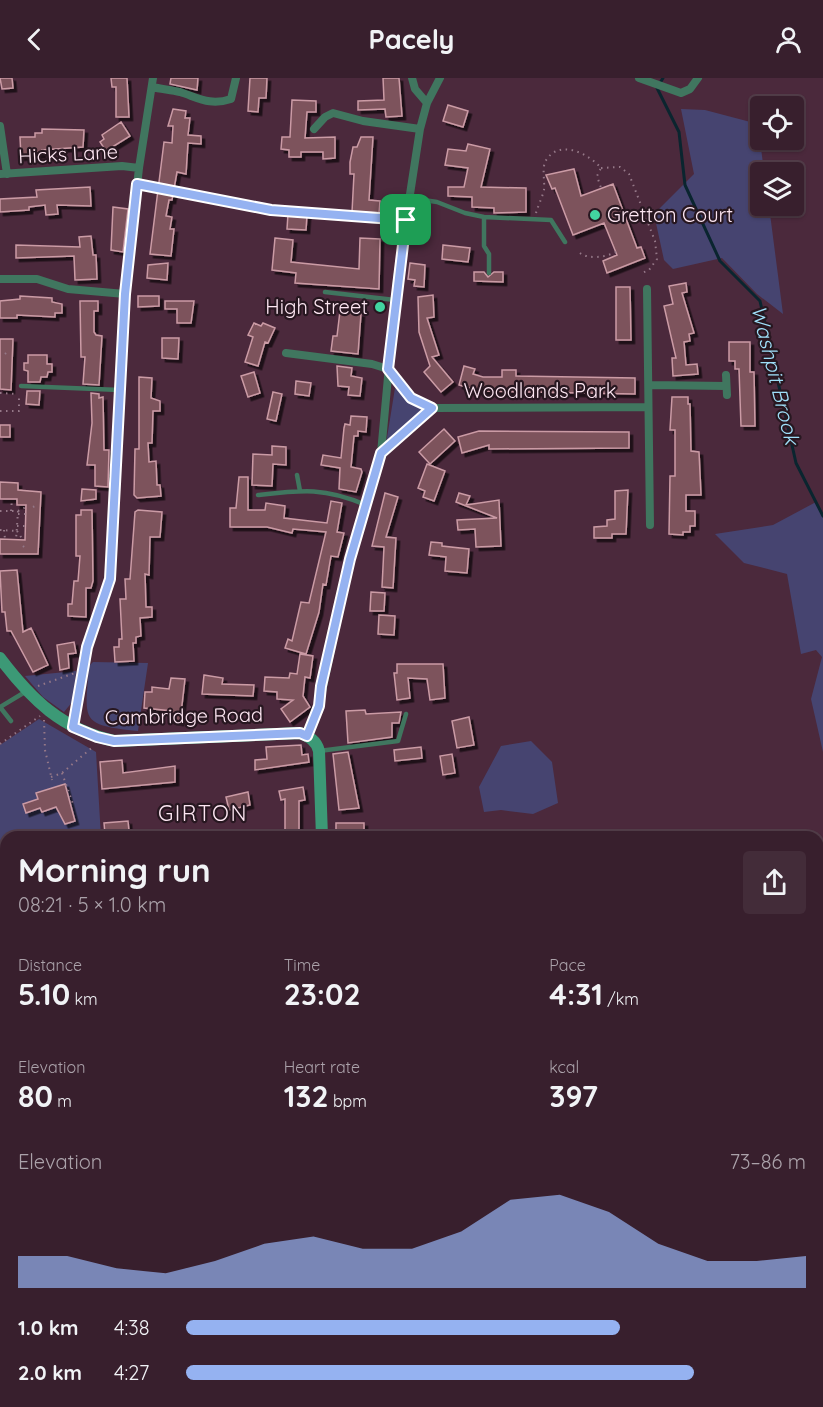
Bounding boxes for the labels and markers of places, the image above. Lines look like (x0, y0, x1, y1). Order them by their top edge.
pin (380, 194, 431, 245)
place label: Gretton Court (607, 202, 733, 227)
marker: Gretton Court (588, 208, 602, 222)
place label: High Street (265, 294, 368, 319)
marker: High Street (373, 300, 387, 314)

